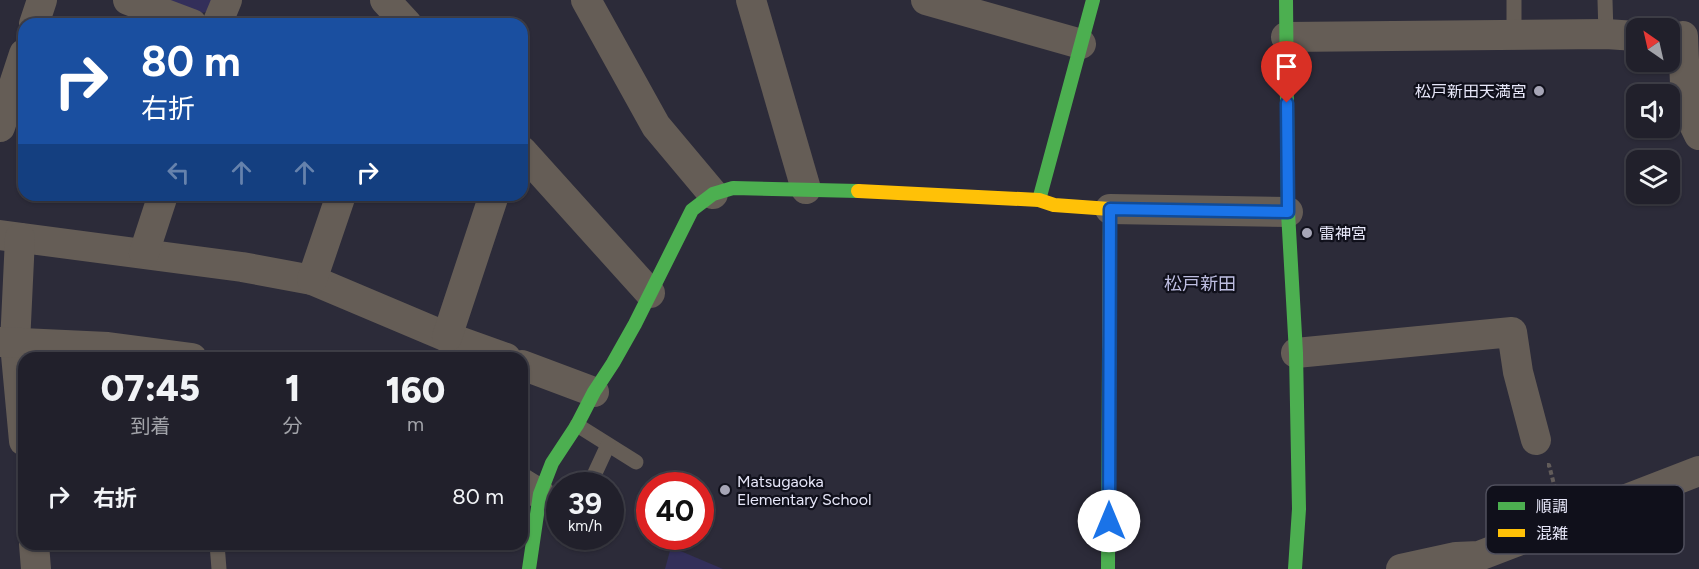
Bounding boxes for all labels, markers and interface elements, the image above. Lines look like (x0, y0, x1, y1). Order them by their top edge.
north arrow (1626, 18, 1680, 72)
map controls (1626, 18, 1680, 204)
text: 80 m (141, 36, 241, 87)
pin (1261, 41, 1312, 103)
icon: right (42, 42, 120, 120)
icon: arrive (1270, 50, 1303, 83)
place label: 松戸新田天満宮 (1415, 82, 1527, 101)
marker: 松戸新田天満宮 (1532, 84, 1546, 98)
button: sound (1626, 84, 1680, 138)
text: 右折 (141, 92, 195, 125)
button: layers (1626, 150, 1680, 204)
icon: left (162, 156, 195, 189)
icon: ahead (225, 156, 258, 189)
icon: ahead (288, 156, 321, 189)
icon: right (351, 156, 384, 189)
place label: 雷神宮 (1319, 224, 1367, 243)
marker: 雷神宮 (1300, 226, 1314, 240)
district label: 松戸新田 (1164, 273, 1236, 295)
text: 07:45 (101, 367, 200, 410)
text: 1 (285, 367, 300, 410)
text: 160 (385, 369, 445, 412)
text: m (407, 412, 424, 436)
text: 到着 (130, 414, 170, 438)
text: 分 (283, 414, 303, 438)
speed limit sign: 40 (636, 472, 714, 550)
place label: Matsugaoka Elementary School (737, 472, 871, 509)
icon: right (42, 480, 75, 513)
text: 80 m (452, 483, 504, 510)
marker: Matsugaoka Elementary School (718, 483, 732, 497)
text: 右折 (93, 485, 137, 512)
text: 39 (568, 485, 602, 522)
legend (1486, 485, 1684, 554)
position arrow (1077, 489, 1141, 553)
text: 順調 (1536, 497, 1568, 516)
text: km/h (568, 517, 602, 535)
text: 混雑 (1536, 524, 1568, 543)

